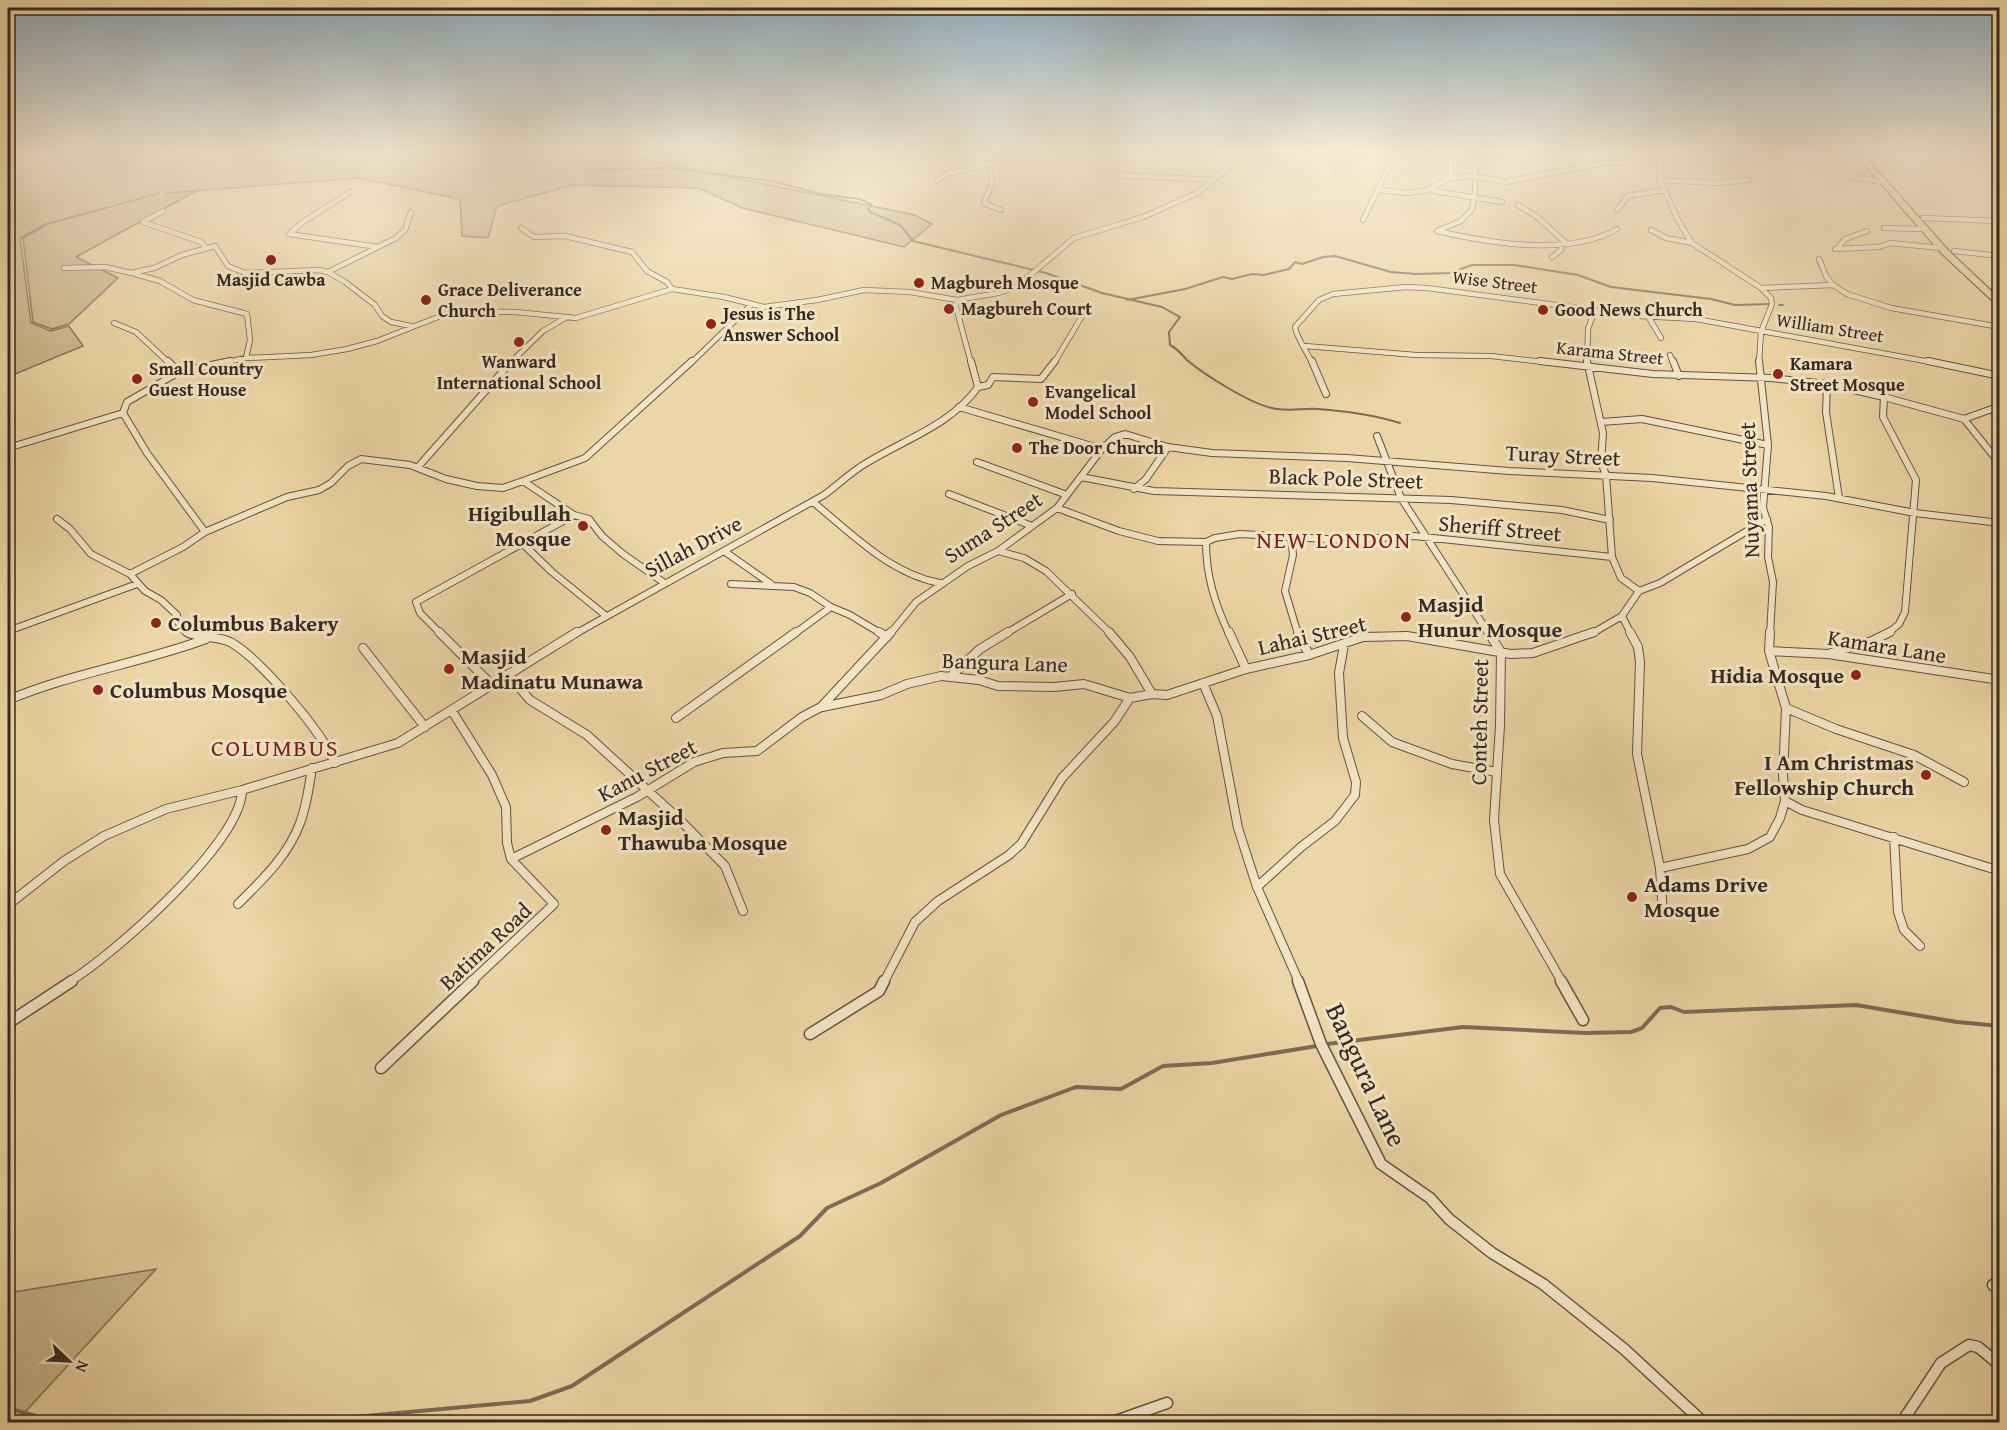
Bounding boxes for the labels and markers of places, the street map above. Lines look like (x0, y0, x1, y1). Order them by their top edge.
marker: Masjid Cawba (264, 253, 278, 267)
place label: Masjid Cawba (217, 266, 326, 293)
place label: Magbureh Mosque (931, 269, 1079, 296)
place label: Grace Deliverance Church (438, 276, 582, 324)
marker: Magbureh Mosque (912, 276, 926, 290)
marker: Grace Deliverance Church (419, 293, 433, 307)
place label: Magbureh Court (961, 295, 1092, 322)
place label: Good News Church (1555, 296, 1703, 323)
place label: Jesus is The Answer School (720, 300, 840, 348)
marker: Magbureh Court (942, 302, 956, 316)
marker: Good News Church (1536, 303, 1550, 317)
marker: Jesus is The Answer School (704, 317, 718, 331)
marker: Wanward International School (512, 335, 526, 349)
place label: Wanward International School (437, 348, 602, 396)
place label: Kamara Street Mosque (1790, 350, 1905, 398)
place label: Small Country Guest House (149, 355, 264, 403)
marker: Kamara Street Mosque (1771, 367, 1785, 381)
marker: Small Country Guest House (130, 372, 144, 386)
place label: Evangelical Model School (1045, 378, 1152, 426)
marker: Evangelical Model School (1026, 395, 1040, 409)
place label: The Door Church (1029, 434, 1164, 461)
marker: The Door Church (1010, 441, 1024, 455)
place label: Higibullah Mosque (468, 497, 571, 554)
marker: Higibullah Mosque (576, 519, 590, 533)
place label: Masjid Hunur Mosque (1418, 588, 1562, 645)
place label: Columbus Bakery (168, 607, 339, 639)
marker: Masjid Hunur Mosque (1399, 610, 1413, 624)
marker: Columbus Bakery (149, 616, 163, 630)
place label: Masjid Madinatu Munawa (461, 640, 644, 697)
place label: Hidia Mosque (1711, 659, 1844, 691)
marker: Masjid Madinatu Munawa (442, 662, 456, 676)
marker: Hidia Mosque (1849, 668, 1863, 682)
place label: Columbus Mosque (110, 674, 287, 706)
marker: Columbus Mosque (91, 683, 105, 697)
place label: I Am Christmas Fellowship Church (1735, 746, 1914, 803)
marker: I Am Christmas Fellowship Church (1919, 768, 1933, 782)
place label: Masjid Thawuba Mosque (618, 801, 788, 858)
marker: Masjid Thawuba Mosque (599, 823, 613, 837)
place label: Adams Drive Mosque (1644, 868, 1768, 925)
marker: Adams Drive Mosque (1625, 890, 1639, 904)

